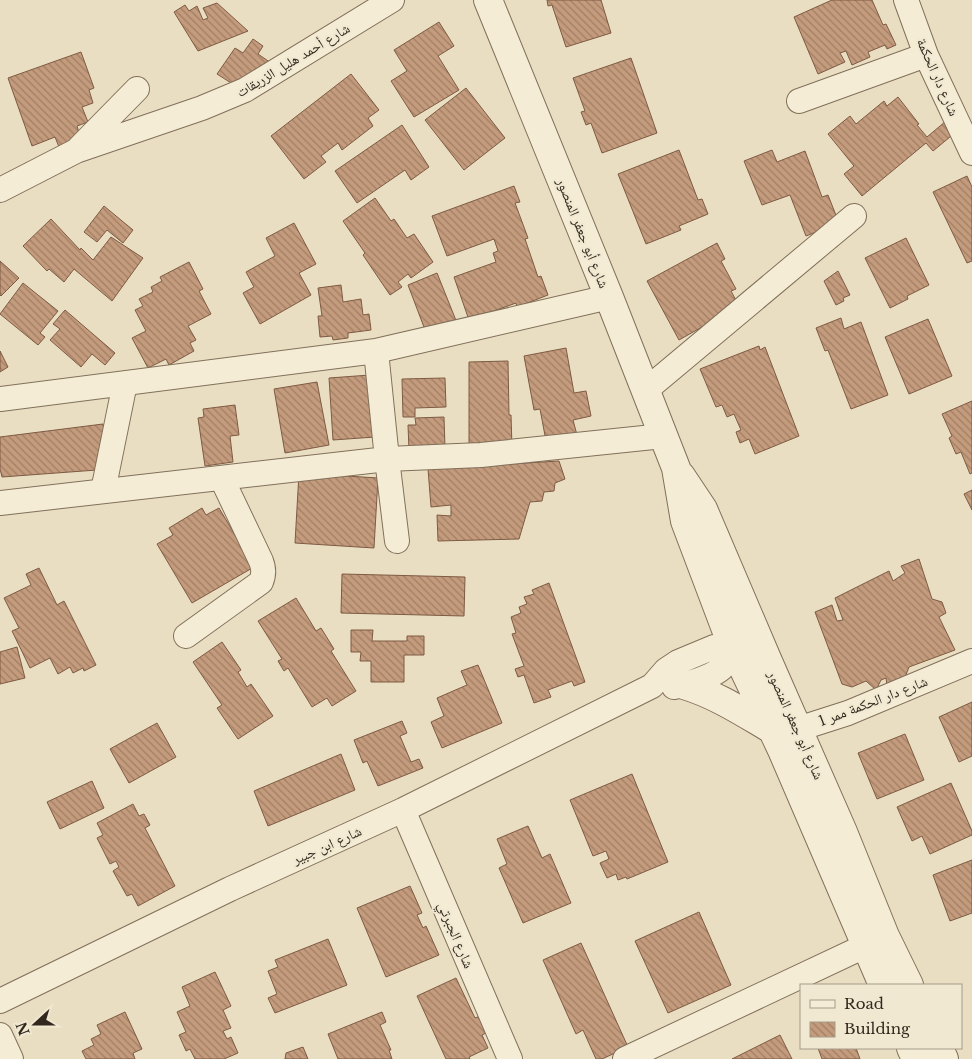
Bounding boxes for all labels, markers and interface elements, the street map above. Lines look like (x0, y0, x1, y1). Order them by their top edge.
street label: شارع أحمد هليل الزريقات (233, 19, 353, 102)
street label: شارع دار الحكمة (912, 35, 963, 119)
street label: شارع أبو جعفر المنصور (551, 174, 613, 291)
street label: شارع أبو جعفر المنصور (763, 667, 828, 783)
street label: شارع دار الحكمة ممر 1 (816, 672, 930, 731)
street label: شارع ابن جبير (289, 822, 365, 870)
street label: شارع الجبرتي (432, 899, 478, 972)
legend (800, 984, 962, 1049)
text: Road (844, 994, 884, 1013)
north arrow (10, 999, 60, 1049)
text: N (12, 1019, 34, 1038)
text: Building (844, 1019, 911, 1038)

